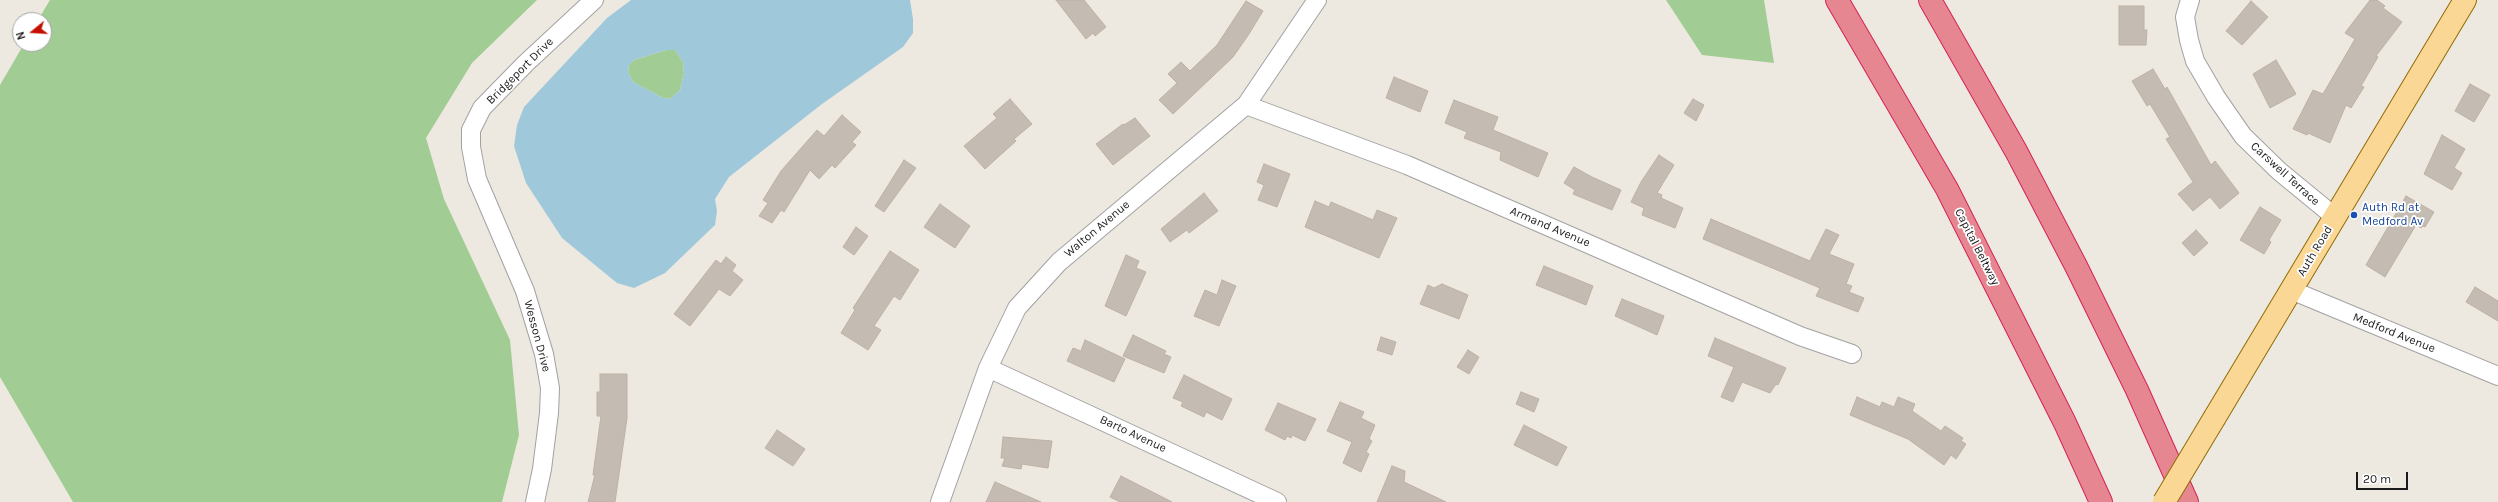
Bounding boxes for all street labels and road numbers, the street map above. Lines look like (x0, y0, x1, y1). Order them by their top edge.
street label: Bridgeport Drive (484, 35, 556, 107)
street label: Carswell Terrace (2248, 139, 2322, 209)
street label: Walton Avenue (1061, 197, 1133, 261)
street label: Armand Avenue (1508, 204, 1592, 250)
street label: Capital Beltway (1951, 206, 2003, 288)
street label: Auth Road (2294, 223, 2336, 279)
street label: Wesson Drive (520, 298, 554, 374)
street label: Medford Avenue (2351, 310, 2437, 356)
street label: Barto Avenue (1097, 412, 1169, 456)

